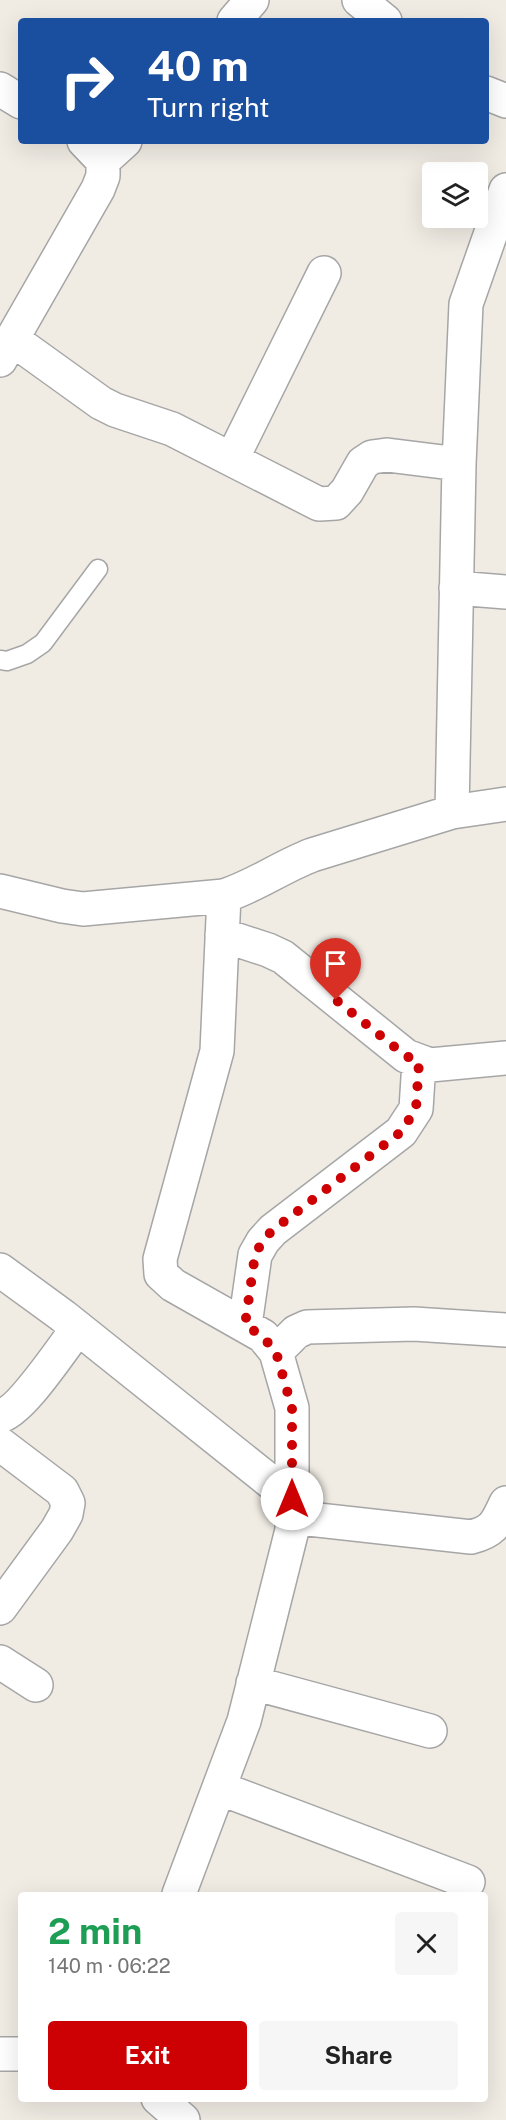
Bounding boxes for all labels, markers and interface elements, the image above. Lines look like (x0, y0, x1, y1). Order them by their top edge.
text: 40 m (147, 41, 249, 90)
icon: right (48, 42, 126, 120)
text: Turn right (147, 91, 270, 123)
map controls (422, 162, 488, 228)
button: layers (422, 162, 488, 228)
pin (310, 938, 361, 1000)
icon: arrive (319, 947, 352, 980)
position arrow (260, 1467, 324, 1531)
text: 2 min (48, 1910, 142, 1952)
button: close (395, 1912, 458, 1975)
text: 140 m · 06:22 (48, 1954, 171, 1978)
button: Exit (48, 2021, 247, 2090)
button: Share (259, 2021, 458, 2090)

